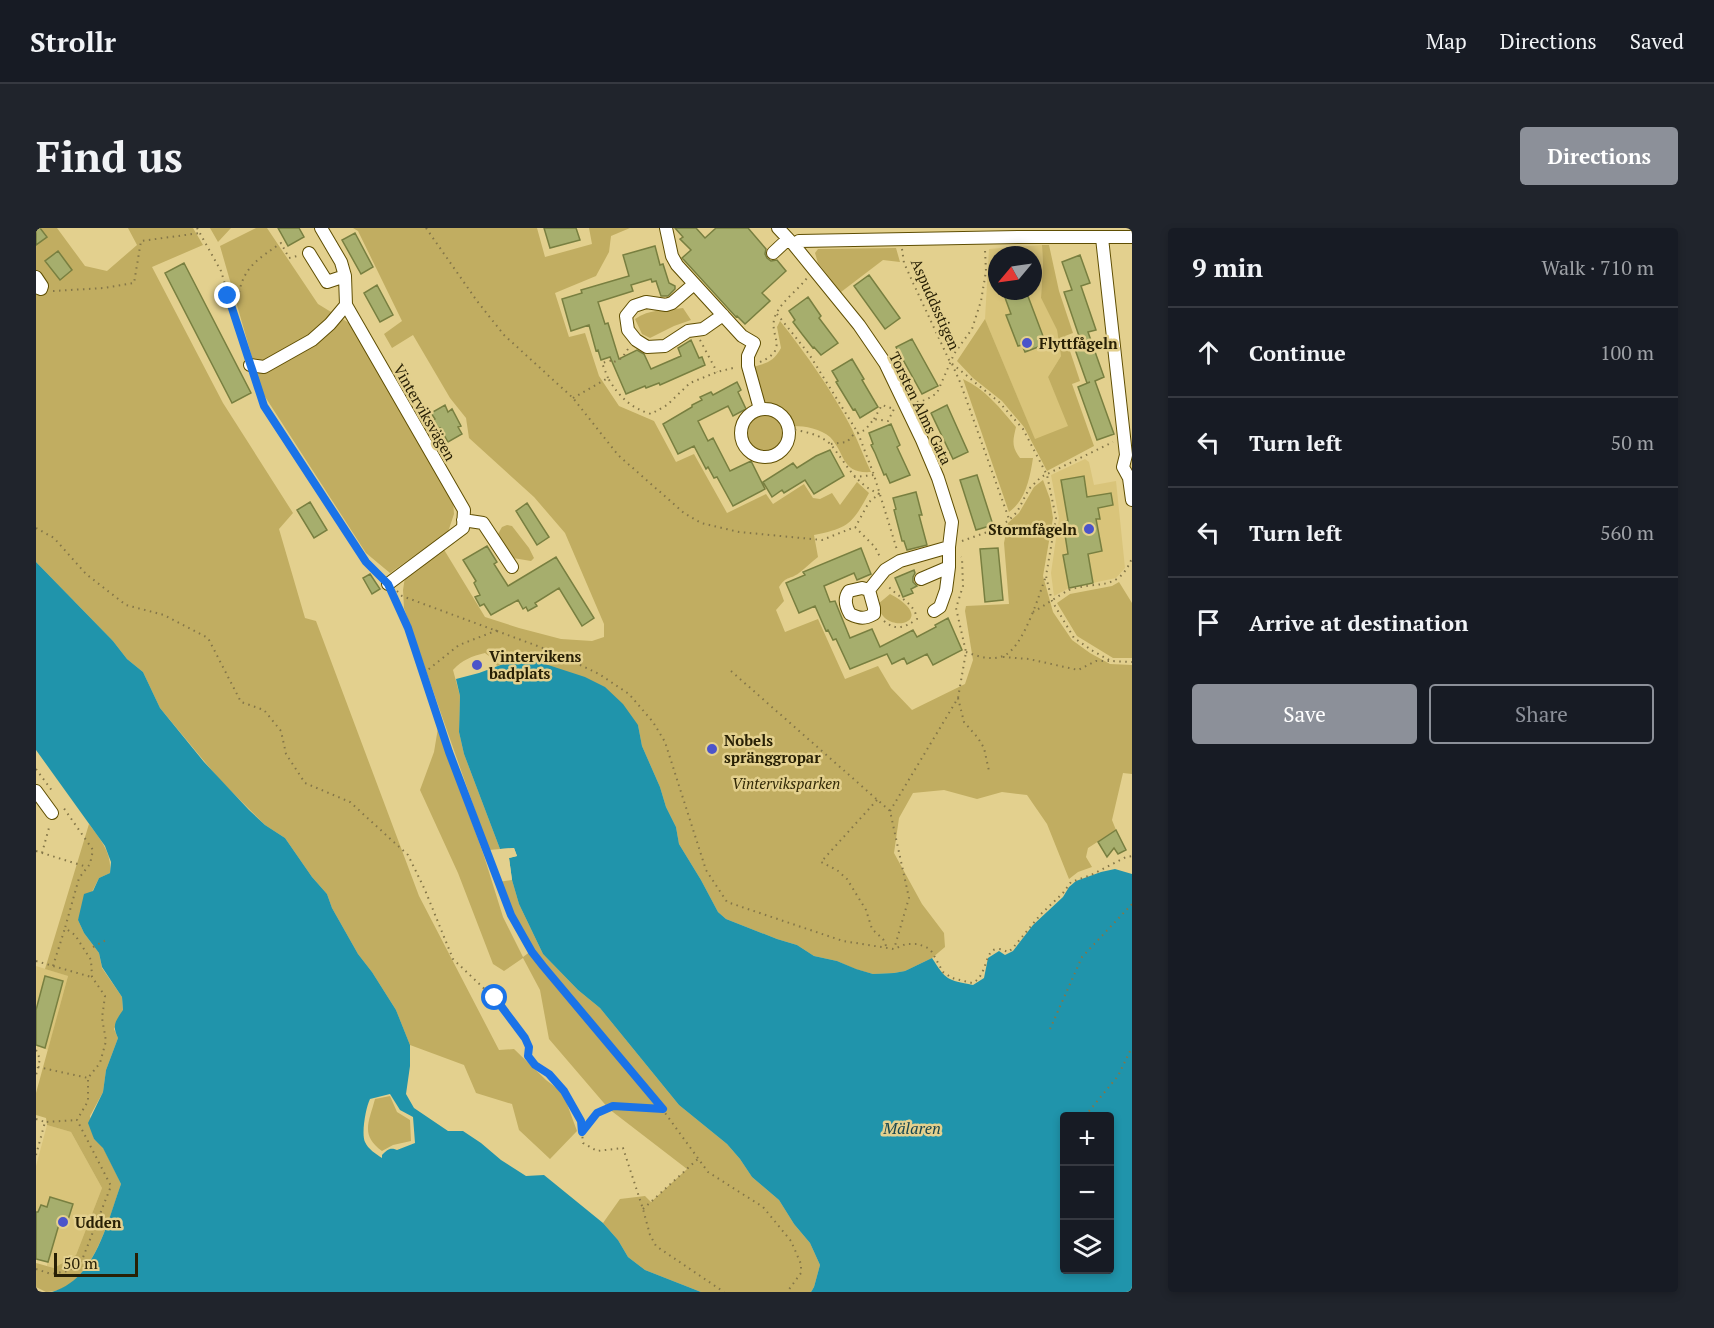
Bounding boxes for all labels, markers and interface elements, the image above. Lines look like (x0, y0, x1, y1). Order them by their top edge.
text: Strollr (30, 23, 116, 60)
text: Map (1426, 27, 1467, 55)
text: Directions (1500, 27, 1597, 55)
text: Saved (1630, 27, 1684, 55)
button: Directions (1520, 127, 1678, 185)
text: Find us (36, 128, 183, 184)
north arrow (988, 246, 1042, 300)
text: 9 min (1192, 250, 1263, 284)
text: Walk · 710 m (1542, 254, 1654, 281)
street label: Aspuddsstigen (907, 255, 965, 353)
route end (214, 282, 240, 308)
place label: Flyttfågeln (1039, 333, 1118, 353)
marker: Flyttfågeln (1020, 336, 1034, 350)
icon: ahead (1192, 336, 1225, 369)
text: Continue (1249, 338, 1346, 367)
text: 100 m (1600, 339, 1654, 366)
street label: Torsten Alms Gata (885, 348, 957, 468)
street label: Vinterviksvägen (389, 360, 461, 464)
icon: left (1192, 426, 1225, 459)
text: Turn left (1249, 428, 1342, 457)
text: 50 m (1611, 429, 1654, 456)
icon: left (1192, 516, 1225, 549)
text: Turn left (1249, 518, 1342, 547)
place label: Stormfågeln (988, 519, 1077, 539)
text: 560 m (1600, 519, 1654, 546)
marker: Stormfågeln (1082, 522, 1096, 536)
icon: arrive (1192, 606, 1225, 639)
text: Arrive at destination (1249, 608, 1468, 637)
place label: Vintervikens badplats (488, 646, 582, 683)
marker: Vintervikens badplats (470, 658, 484, 672)
button: Save (1192, 684, 1417, 744)
button: Share (1429, 684, 1654, 744)
place label: Nobels spränggropar (724, 730, 821, 767)
marker: Nobels spränggropar (705, 742, 719, 756)
park label: Vinterviksparken (732, 773, 840, 793)
route start (481, 984, 507, 1010)
map controls (1060, 1112, 1114, 1274)
button: + (1060, 1112, 1114, 1166)
water label: Mälaren (882, 1117, 941, 1139)
button: − (1060, 1166, 1114, 1220)
place label: Udden (75, 1212, 122, 1232)
marker: Udden (56, 1215, 70, 1229)
button: layers (1060, 1220, 1114, 1274)
scale bar (54, 1250, 138, 1278)
text: 50 m (63, 1252, 98, 1274)

